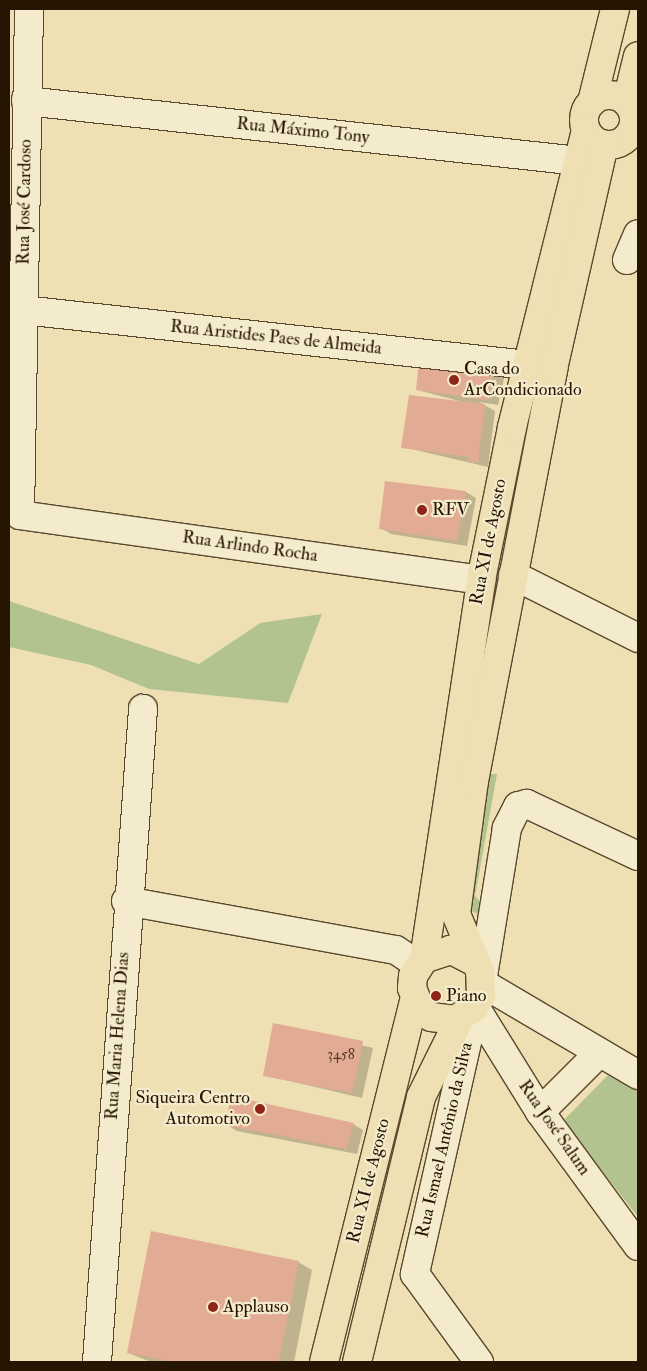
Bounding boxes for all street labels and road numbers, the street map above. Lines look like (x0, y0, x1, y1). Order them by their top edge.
street label: Rua Máximo Tony (235, 113, 371, 149)
street label: Rua José Cardoso (13, 139, 37, 265)
street label: Rua Aristides Paes de Almeida (169, 316, 383, 360)
street label: Rua XI de Agosto (466, 477, 512, 607)
street label: Rua Arlindo Rocha (181, 527, 319, 567)
street label: Rua Maria Helena Dias (101, 951, 135, 1121)
street label: Rua Ismael Antônio da Silva (412, 1040, 478, 1240)
street label: Rua José Salum (513, 1076, 595, 1180)
street label: Rua XI de Agosto (343, 1116, 395, 1246)

